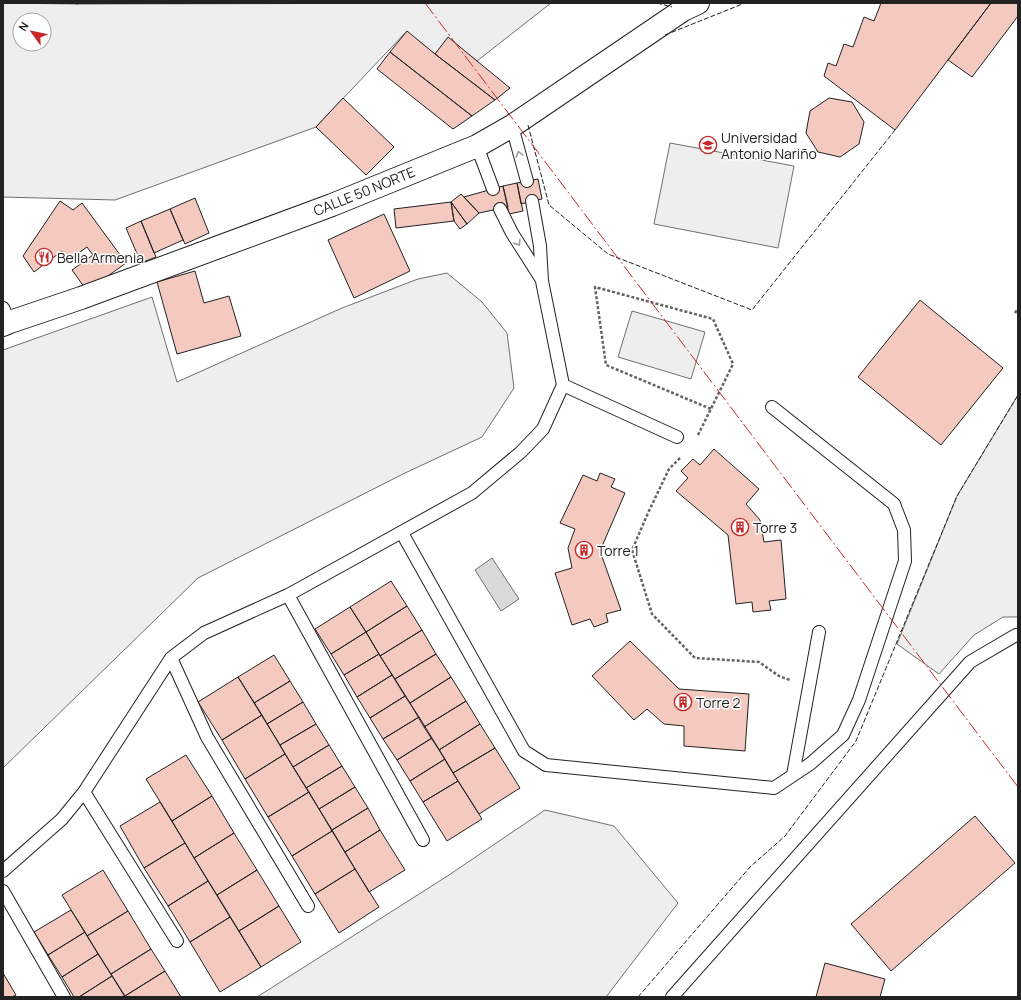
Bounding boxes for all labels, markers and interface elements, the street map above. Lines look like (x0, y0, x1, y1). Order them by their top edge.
north arrow (12, 12, 52, 52)
text: N (15, 19, 32, 34)
place label: Universidad Antonio Nariño (721, 128, 817, 163)
school or university icon: Universidad Antonio Nariño (698, 135, 718, 155)
one-way arrow (515, 151, 524, 158)
street label: CALLE 50 NORTE (310, 162, 418, 220)
one-way arrow (514, 239, 521, 246)
restaurant icon: Bella Armenia (34, 247, 54, 267)
place label: Bella Armenia (57, 248, 144, 267)
building icon: Torre 3 (730, 517, 750, 537)
place label: Torre 3 (753, 518, 797, 537)
building icon: Torre 1 (574, 540, 594, 560)
place label: Torre 1 (597, 541, 639, 560)
building icon: Torre 2 (673, 692, 693, 712)
place label: Torre 2 (696, 693, 740, 712)

